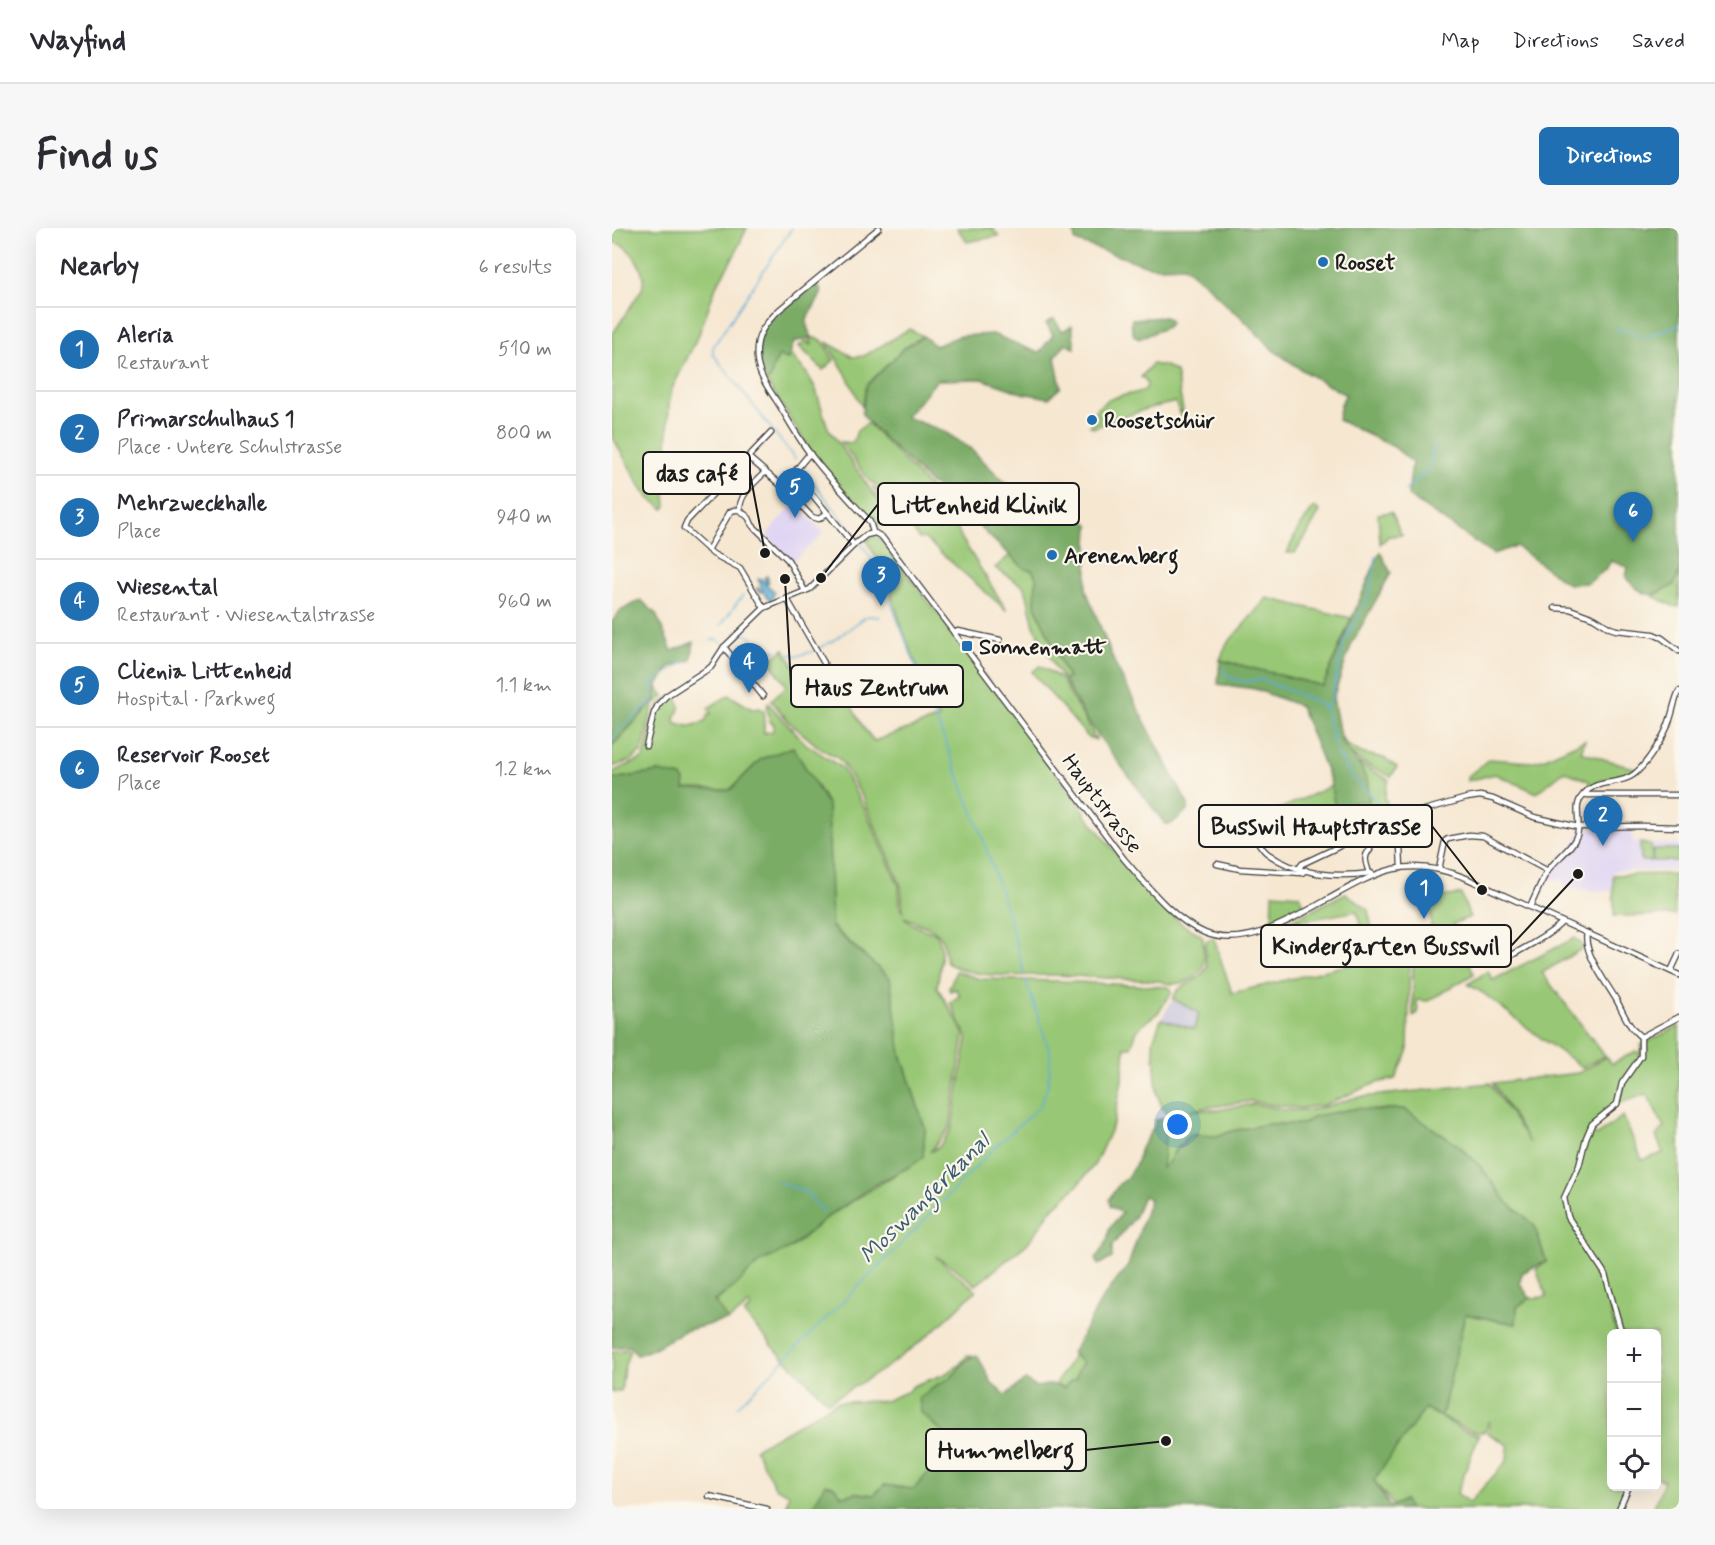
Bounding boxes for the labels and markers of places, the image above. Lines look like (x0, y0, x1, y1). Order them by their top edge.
place label: Rooset (1335, 250, 1396, 278)
marker: Rooset (1316, 255, 1330, 269)
place label: Roosetschür (1104, 408, 1216, 436)
marker: Roosetschür (1085, 413, 1099, 427)
callout: das café (643, 452, 750, 494)
pin: 5 (776, 468, 814, 518)
callout: Littenheid Klinik (878, 483, 1079, 525)
pin: 6 (1614, 492, 1652, 542)
place label: Arenenberg (1064, 543, 1178, 575)
marker: Arenenberg (1045, 548, 1059, 562)
pin: 3 (862, 556, 900, 606)
place label: Sonnenmatt (979, 634, 1107, 662)
marker: Sonnenmatt (960, 639, 974, 653)
pin: 4 (730, 644, 768, 693)
callout: Haus Zentrum (791, 665, 963, 707)
pin: 2 (1584, 796, 1622, 846)
callout: Busswil Hauptstrasse (1199, 805, 1432, 847)
pin: 1 (1404, 870, 1444, 919)
callout: Kindergarten Busswil (1261, 925, 1511, 967)
callout: Hummelberg (926, 1429, 1086, 1471)

